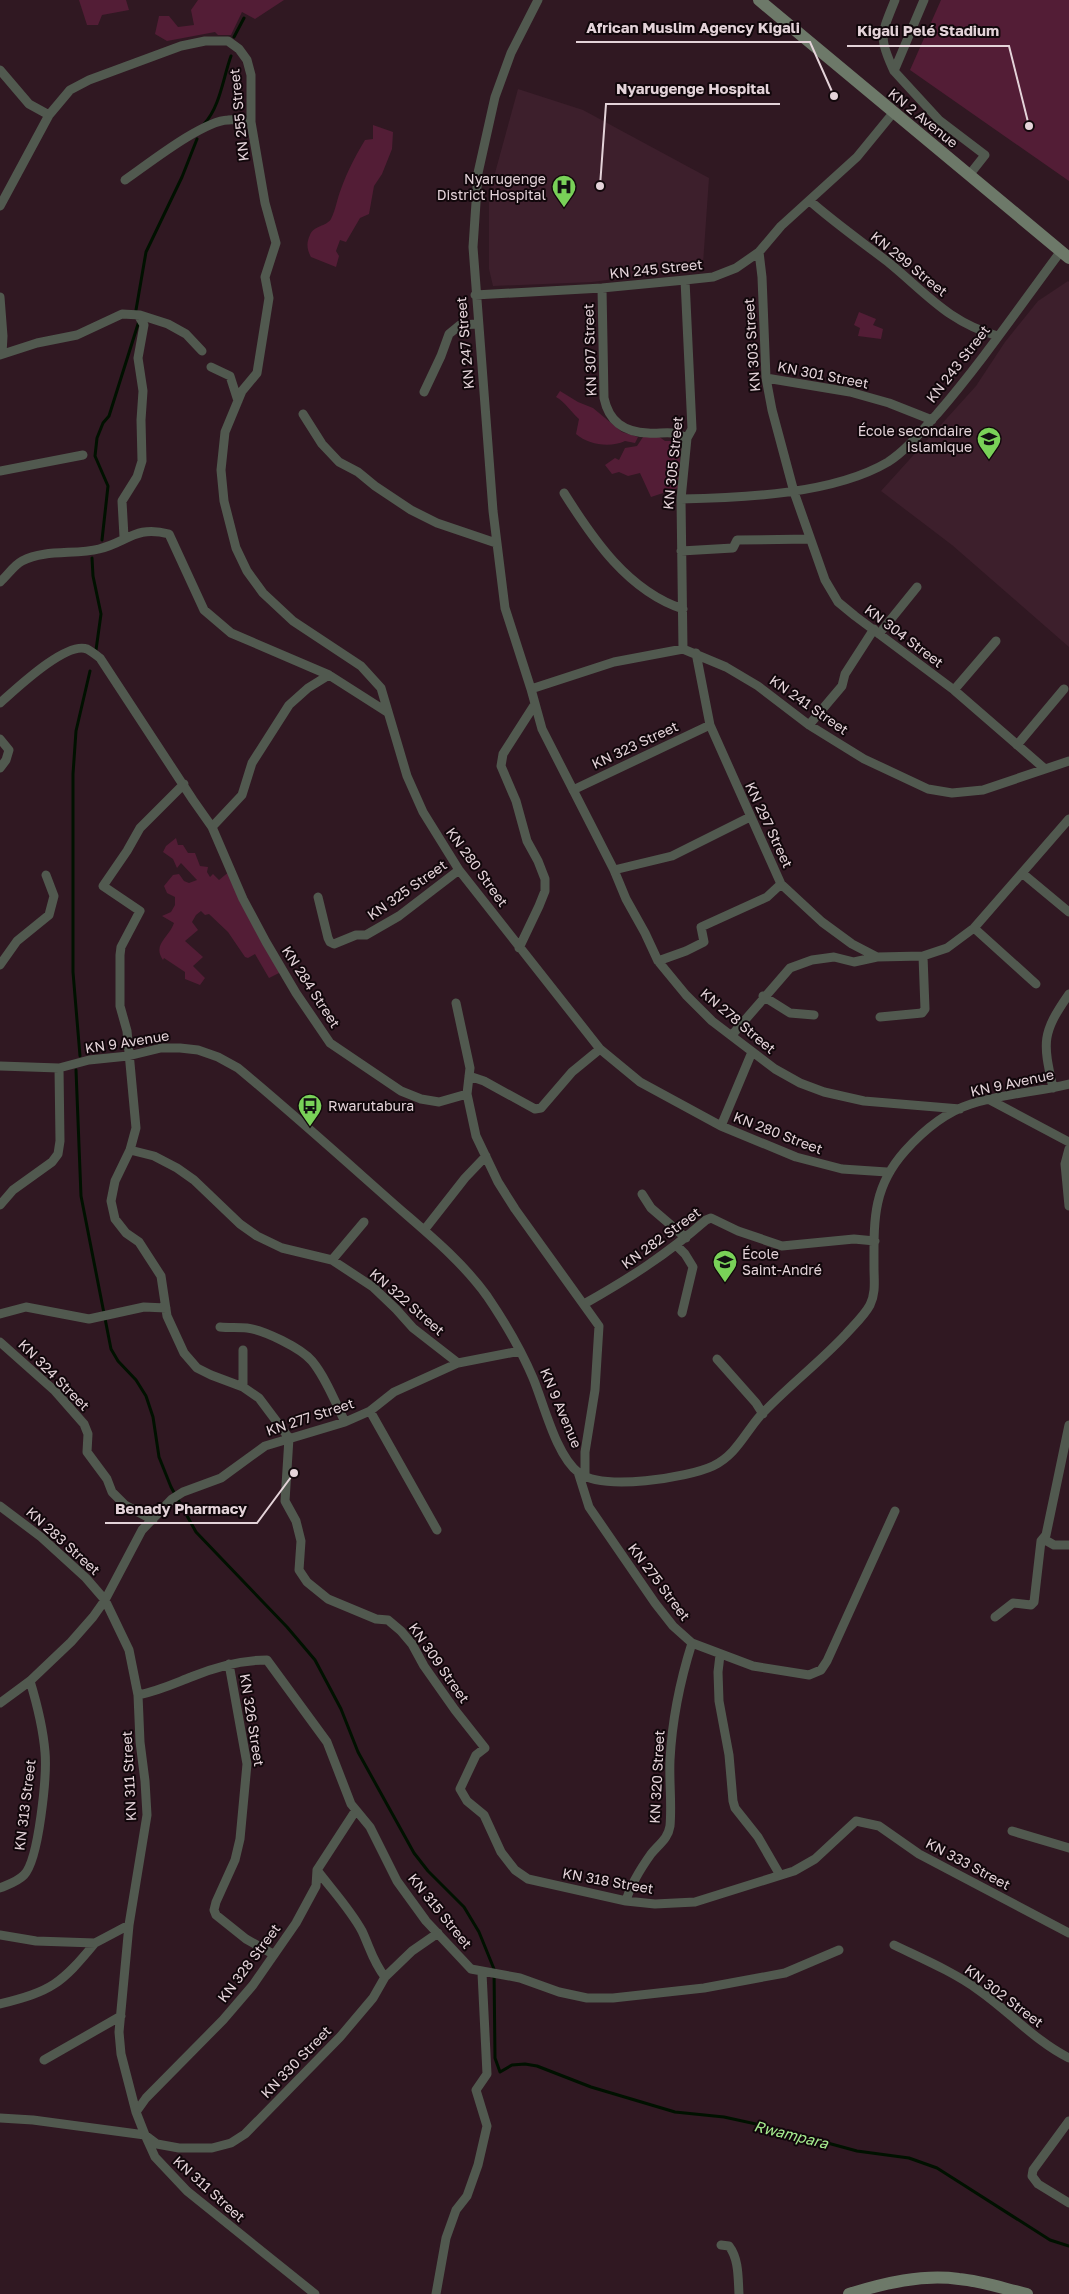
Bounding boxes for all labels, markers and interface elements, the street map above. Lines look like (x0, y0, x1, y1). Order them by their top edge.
callout: African Muslim Agency Kigali (576, 12, 810, 42)
callout: Kigali Pelé Stadium (847, 16, 1009, 46)
text: African Muslim Agency Kigali (586, 18, 800, 36)
text: Kigali Pelé Stadium (857, 21, 999, 39)
street label: KN 255 Street (225, 68, 252, 162)
callout: Nyarugenge Hospital (606, 74, 780, 104)
text: Nyarugenge Hospital (616, 79, 770, 97)
street label: KN 2 Avenue (885, 84, 962, 151)
place label: Nyarugenge District Hospital (437, 170, 546, 203)
hospital icon: Nyarugenge District Hospital (551, 174, 577, 208)
street label: KN 299 Street (868, 227, 951, 300)
street label: KN 245 Street (609, 255, 703, 282)
street label: KN 247 Street (452, 296, 477, 390)
street label: KN 303 Street (740, 298, 763, 392)
street label: KN 307 Street (579, 303, 600, 397)
street label: KN 243 Street (922, 322, 993, 406)
street label: KN 301 Street (776, 357, 870, 392)
street label: KN 305 Street (659, 415, 686, 510)
place label: École secondaire islamique (858, 422, 972, 455)
school or university icon: École secondaire islamique (976, 426, 1002, 460)
street label: KN 304 Street (862, 600, 947, 671)
street label: KN 241 Street (767, 671, 852, 738)
street label: KN 323 Street (589, 717, 681, 772)
street label: KN 297 Street (742, 779, 797, 870)
street label: KN 280 Street (443, 824, 512, 910)
street label: KN 325 Street (364, 856, 450, 923)
street label: KN 284 Street (279, 943, 344, 1031)
street label: KN 278 Street (697, 984, 779, 1057)
street label: KN 9 Avenue (84, 1026, 170, 1057)
street label: KN 9 Avenue (968, 1065, 1055, 1100)
bus stop icon: Rwarutabura (297, 1093, 323, 1127)
place label: Rwarutabura (328, 1097, 414, 1114)
street label: KN 280 Street (731, 1108, 825, 1157)
street label: KN 282 Street (618, 1203, 704, 1272)
place label: École Saint-André (742, 1245, 822, 1278)
school or university icon: École Saint-André (712, 1249, 738, 1283)
street label: KN 322 Street (367, 1265, 448, 1339)
street label: KN 324 Street (15, 1336, 93, 1414)
street label: KN 9 Avenue (537, 1365, 586, 1450)
street label: KN 277 Street (264, 1394, 356, 1439)
callout: Benady Pharmacy (105, 1493, 257, 1523)
text: Benady Pharmacy (115, 1499, 247, 1517)
street label: KN 283 Street (23, 1503, 104, 1578)
street label: KN 275 Street (625, 1540, 694, 1624)
street label: KN 309 Street (405, 1619, 473, 1706)
street label: KN 326 Street (237, 1672, 268, 1767)
street label: KN 311 Street (118, 1730, 139, 1822)
street label: KN 320 Street (646, 1730, 667, 1824)
street label: KN 313 Street (10, 1758, 39, 1852)
street label: KN 333 Street (923, 1834, 1013, 1893)
street label: KN 318 Street (561, 1864, 655, 1897)
street label: KN 315 Street (405, 1870, 476, 1952)
street label: KN 328 Street (214, 1920, 284, 2005)
street label: KN 302 Street (962, 1961, 1047, 2031)
street label: KN 330 Street (257, 2022, 334, 2101)
water label: Rwampara (752, 2116, 831, 2152)
street label: KN 311 Street (170, 2152, 249, 2225)

